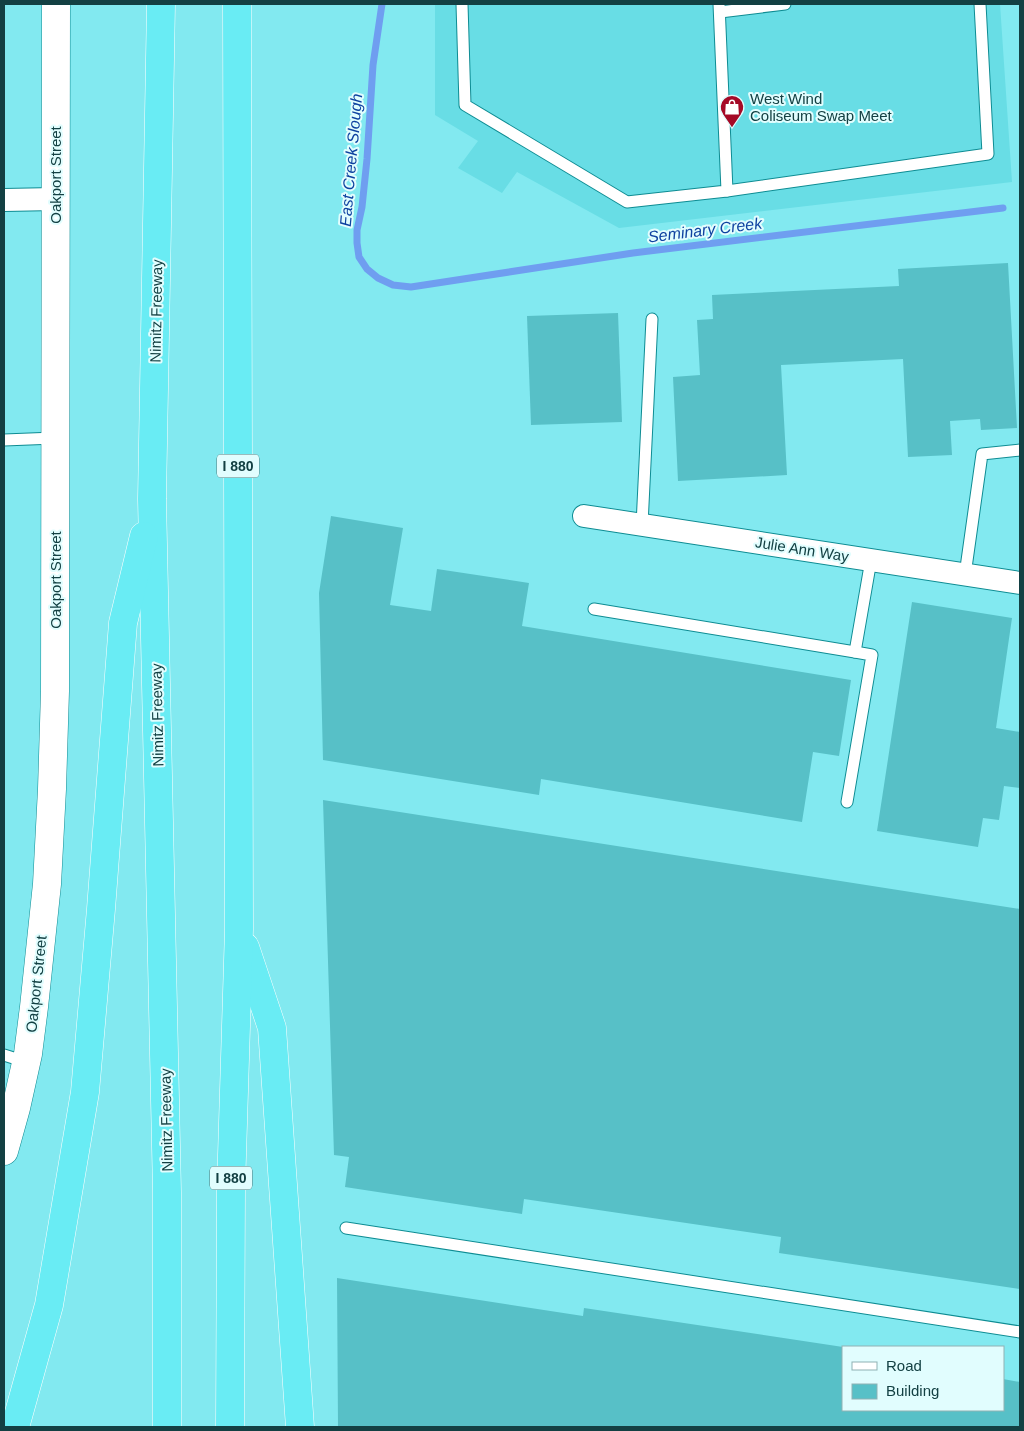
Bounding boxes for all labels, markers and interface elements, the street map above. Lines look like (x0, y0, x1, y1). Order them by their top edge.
place label: West Wind Coliseum Swap Meet (750, 90, 893, 124)
water label: East Creek Slough (337, 93, 365, 227)
shop icon: West Wind Coliseum Swap Meet (719, 94, 745, 128)
street label: Oakport Street (47, 125, 64, 224)
water label: Seminary Creek (647, 214, 764, 245)
street label: Nimitz Freeway (147, 259, 165, 363)
road number: I 880 (217, 454, 259, 478)
street label: Oakport Street (47, 530, 64, 629)
street label: Julie Ann Way (754, 533, 850, 565)
street label: Nimitz Freeway (148, 663, 166, 767)
street label: Oakport Street (22, 934, 50, 1033)
street label: Nimitz Freeway (157, 1068, 175, 1172)
road number: I 880 (210, 1166, 252, 1190)
legend (842, 1346, 1004, 1411)
text: Road (886, 1357, 922, 1374)
text: Building (886, 1382, 939, 1399)

